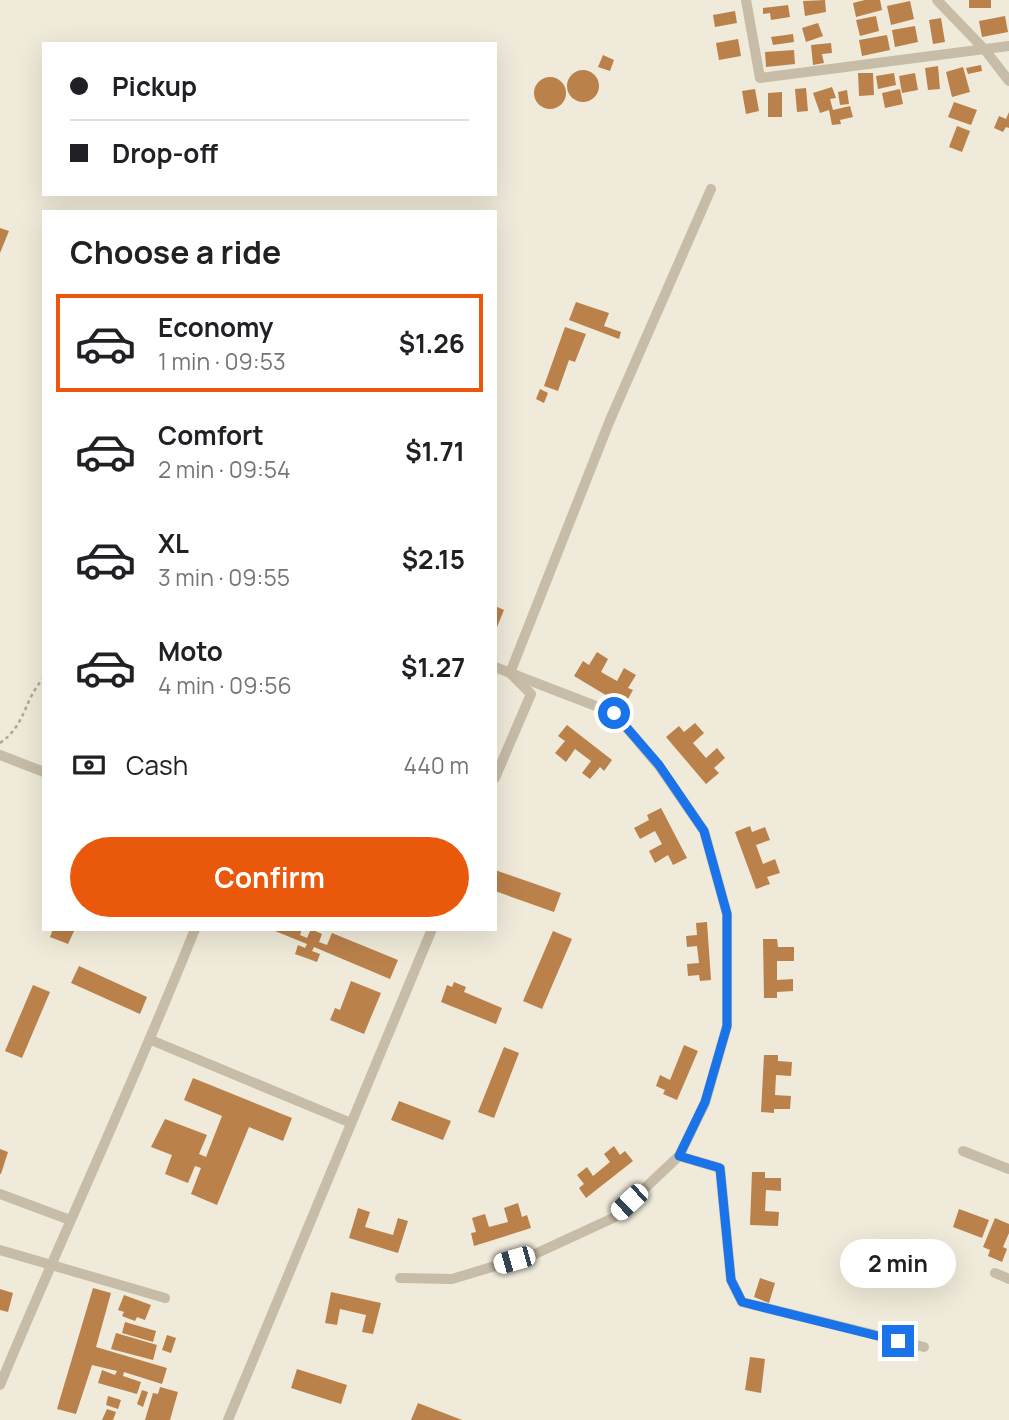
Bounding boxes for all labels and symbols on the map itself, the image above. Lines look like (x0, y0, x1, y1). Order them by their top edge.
route start (598, 697, 630, 729)
car (607, 1180, 652, 1224)
callout: 2 min (840, 1240, 956, 1288)
car (491, 1244, 538, 1276)
route end (882, 1325, 914, 1357)

